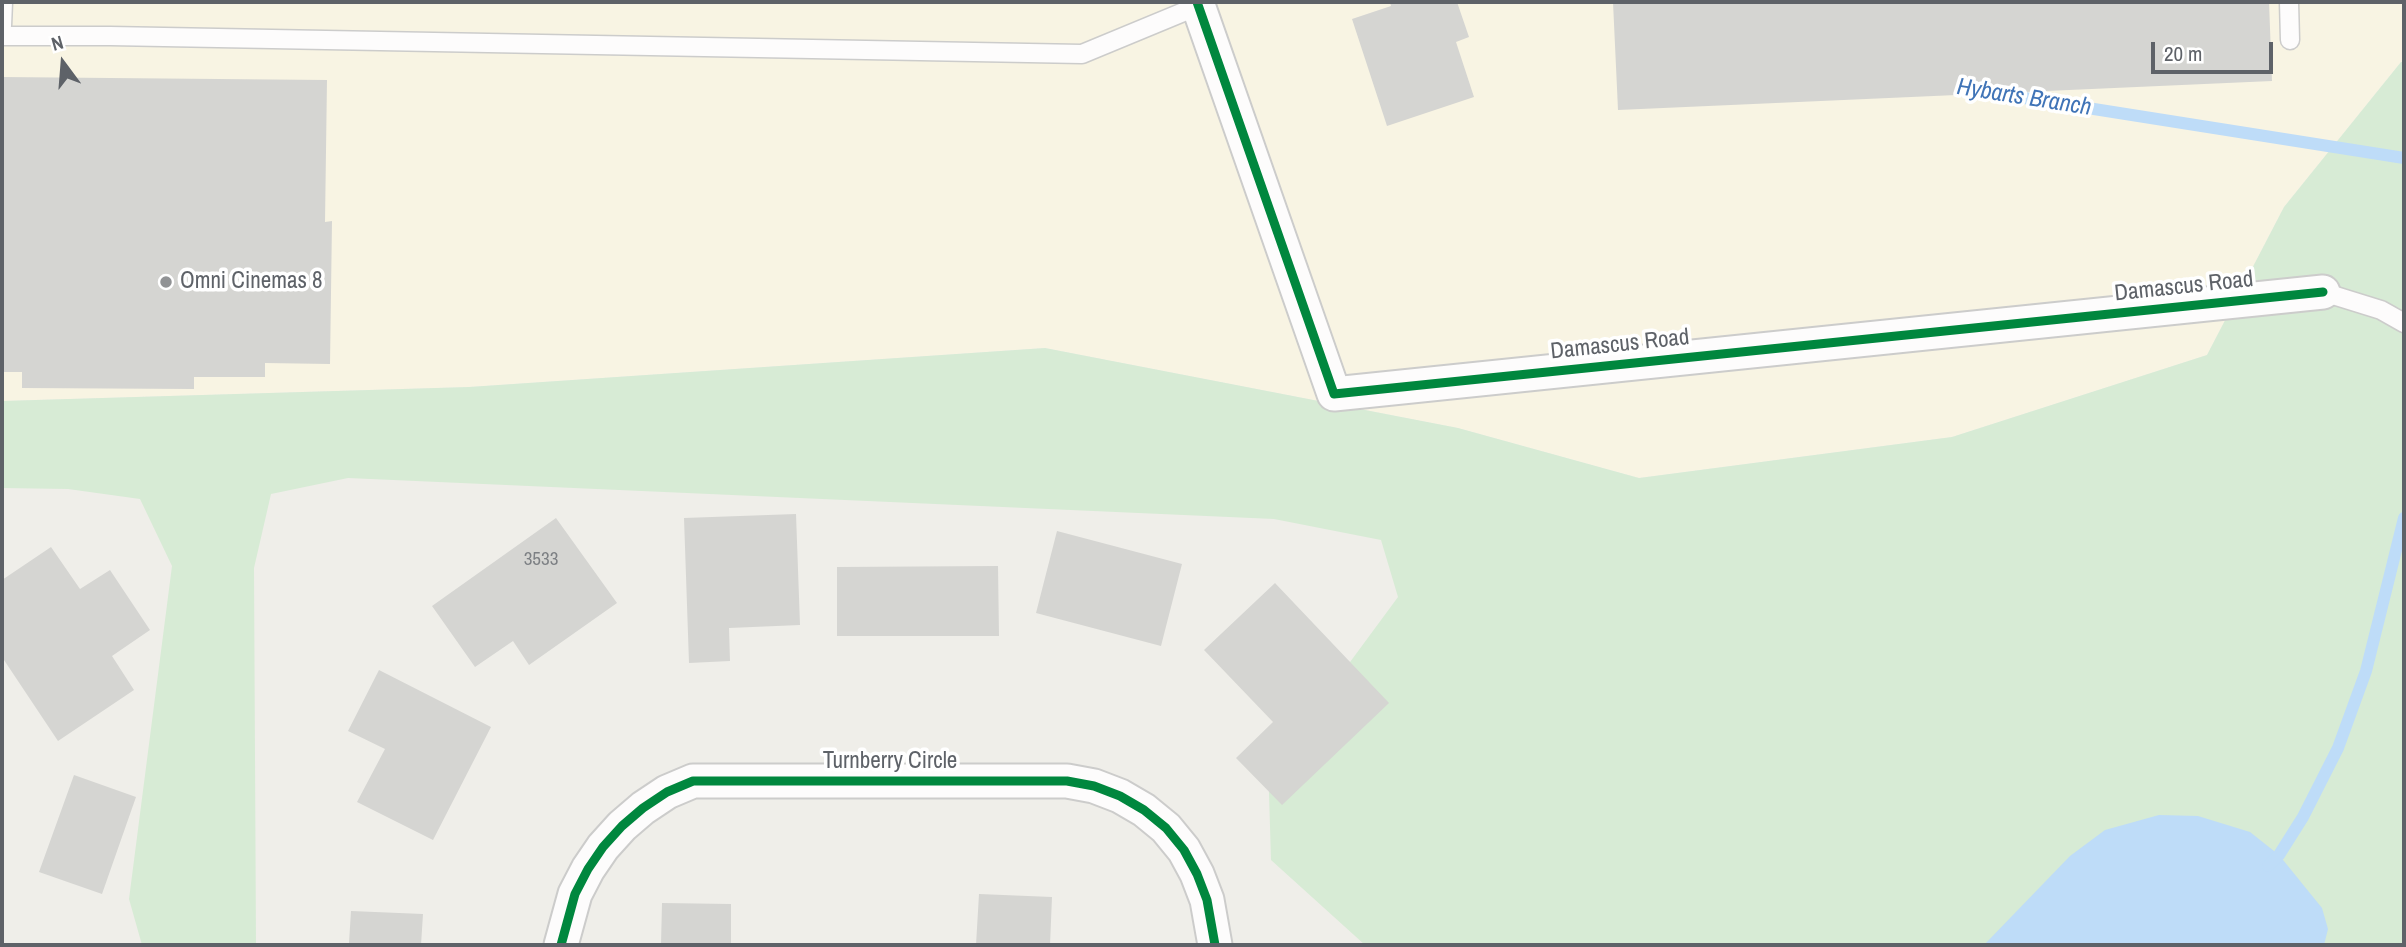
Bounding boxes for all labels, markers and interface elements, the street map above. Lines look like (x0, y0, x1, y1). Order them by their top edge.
north arrow (28, 28, 98, 98)
scale bar (2154, 28, 2276, 72)
text: N (48, 29, 66, 57)
text: 20 m (2164, 39, 2202, 68)
water label: Hybarts Branch (1955, 73, 2093, 123)
street label: Damascus Road (2113, 266, 2255, 308)
place label: Omni Cinemas 8 (180, 268, 323, 296)
marker: Omni Cinemas 8 (158, 274, 174, 290)
street label: Damascus Road (1549, 324, 1691, 366)
house number: 3533 (524, 549, 558, 571)
street label: Turnberry Circle (823, 748, 957, 776)

